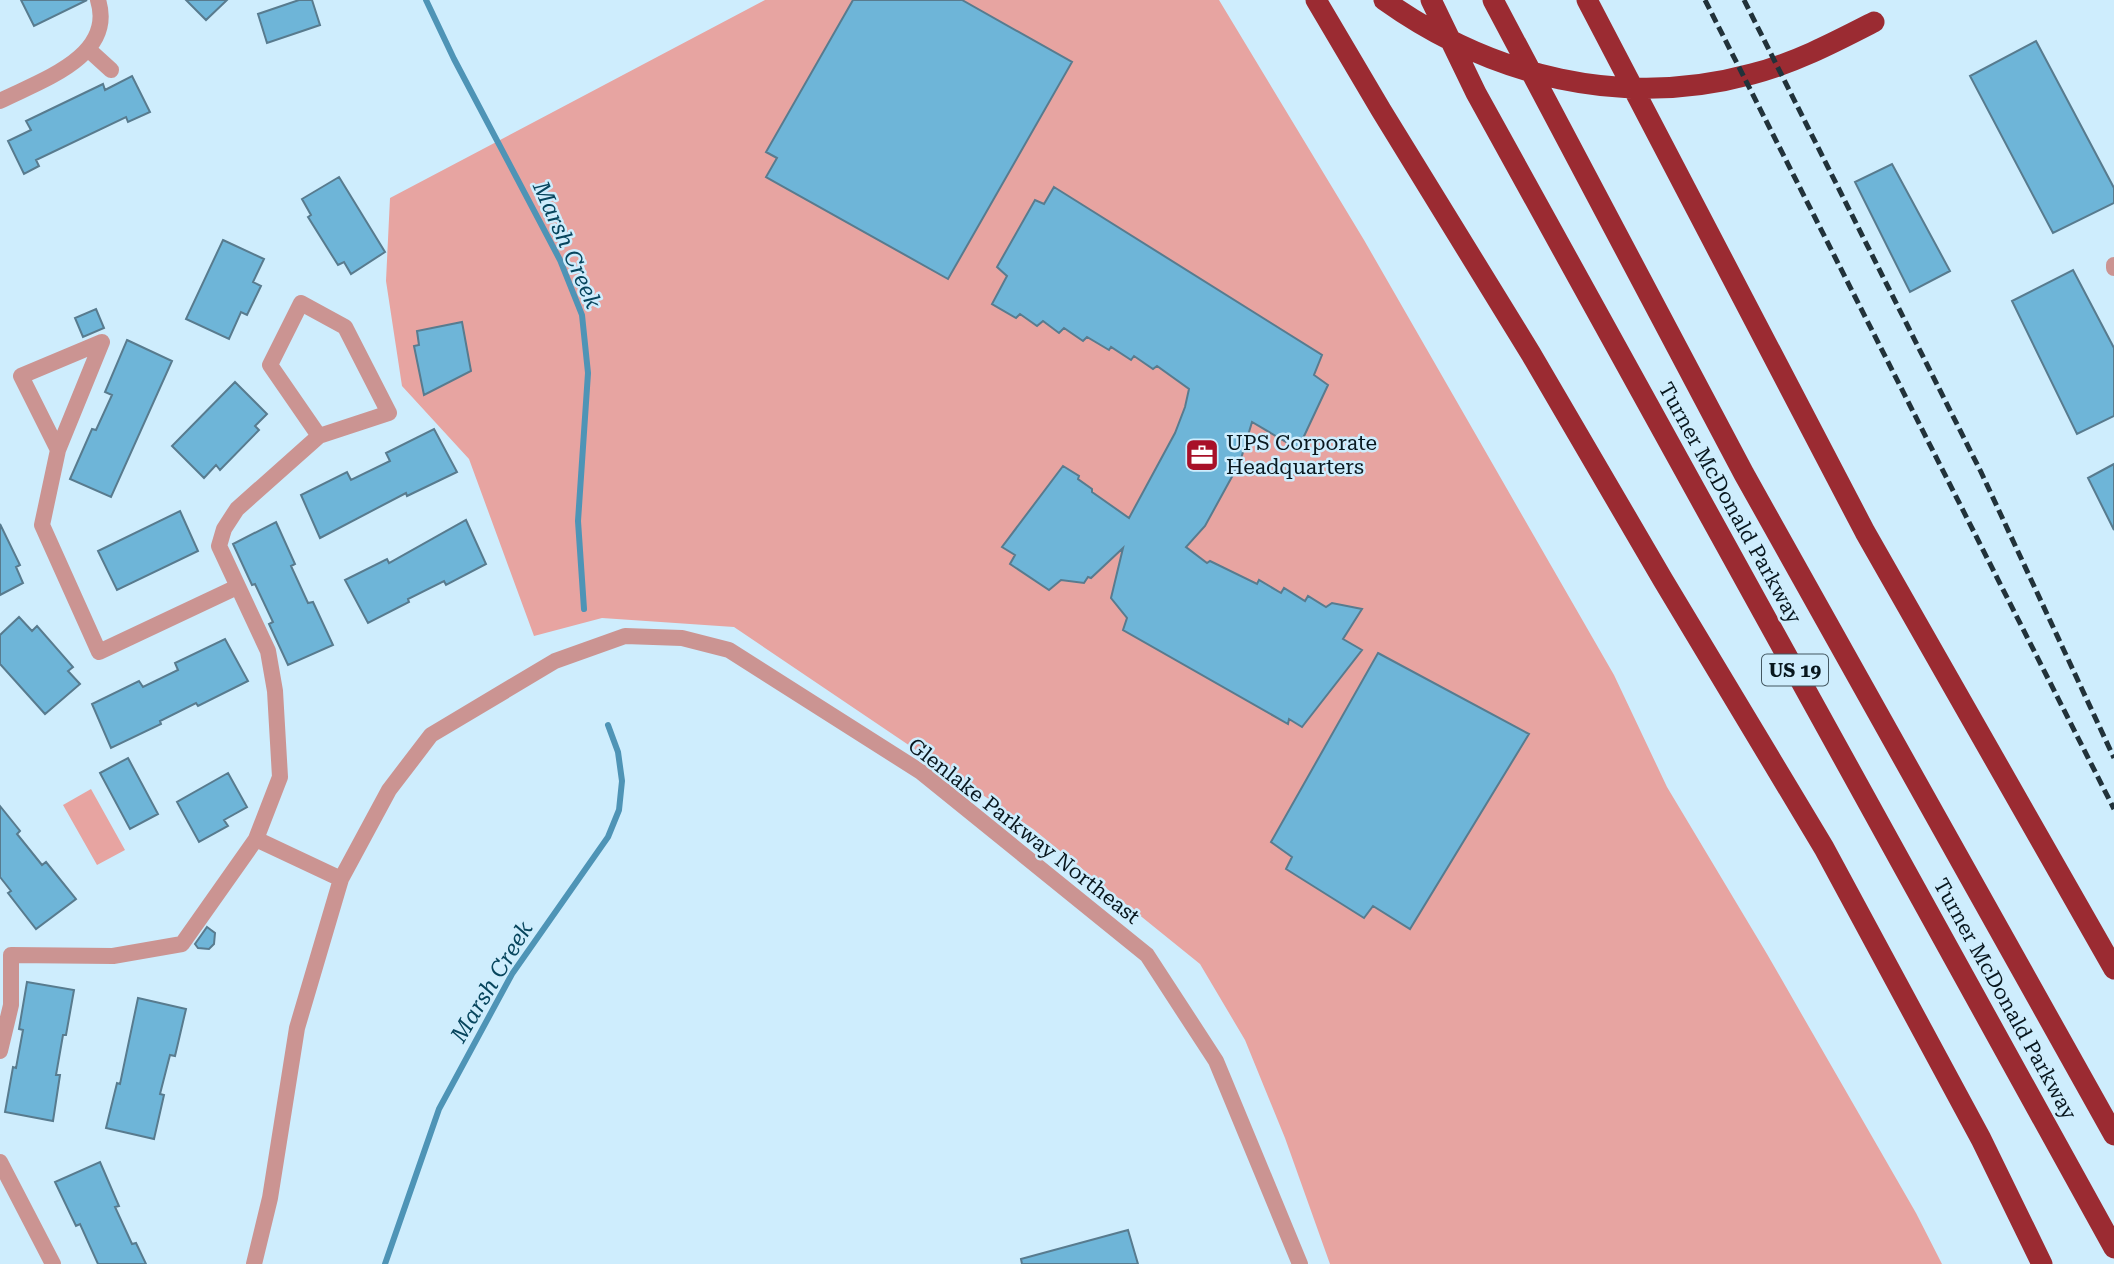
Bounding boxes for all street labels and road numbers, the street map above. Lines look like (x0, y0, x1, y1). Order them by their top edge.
street label: Turner McDonald Parkway (1654, 378, 1807, 628)
road number: US 19 (1762, 654, 1828, 685)
street label: Glenlake Parkway Northeast (904, 733, 1145, 929)
street label: Turner McDonald Parkway (1929, 874, 2082, 1124)

